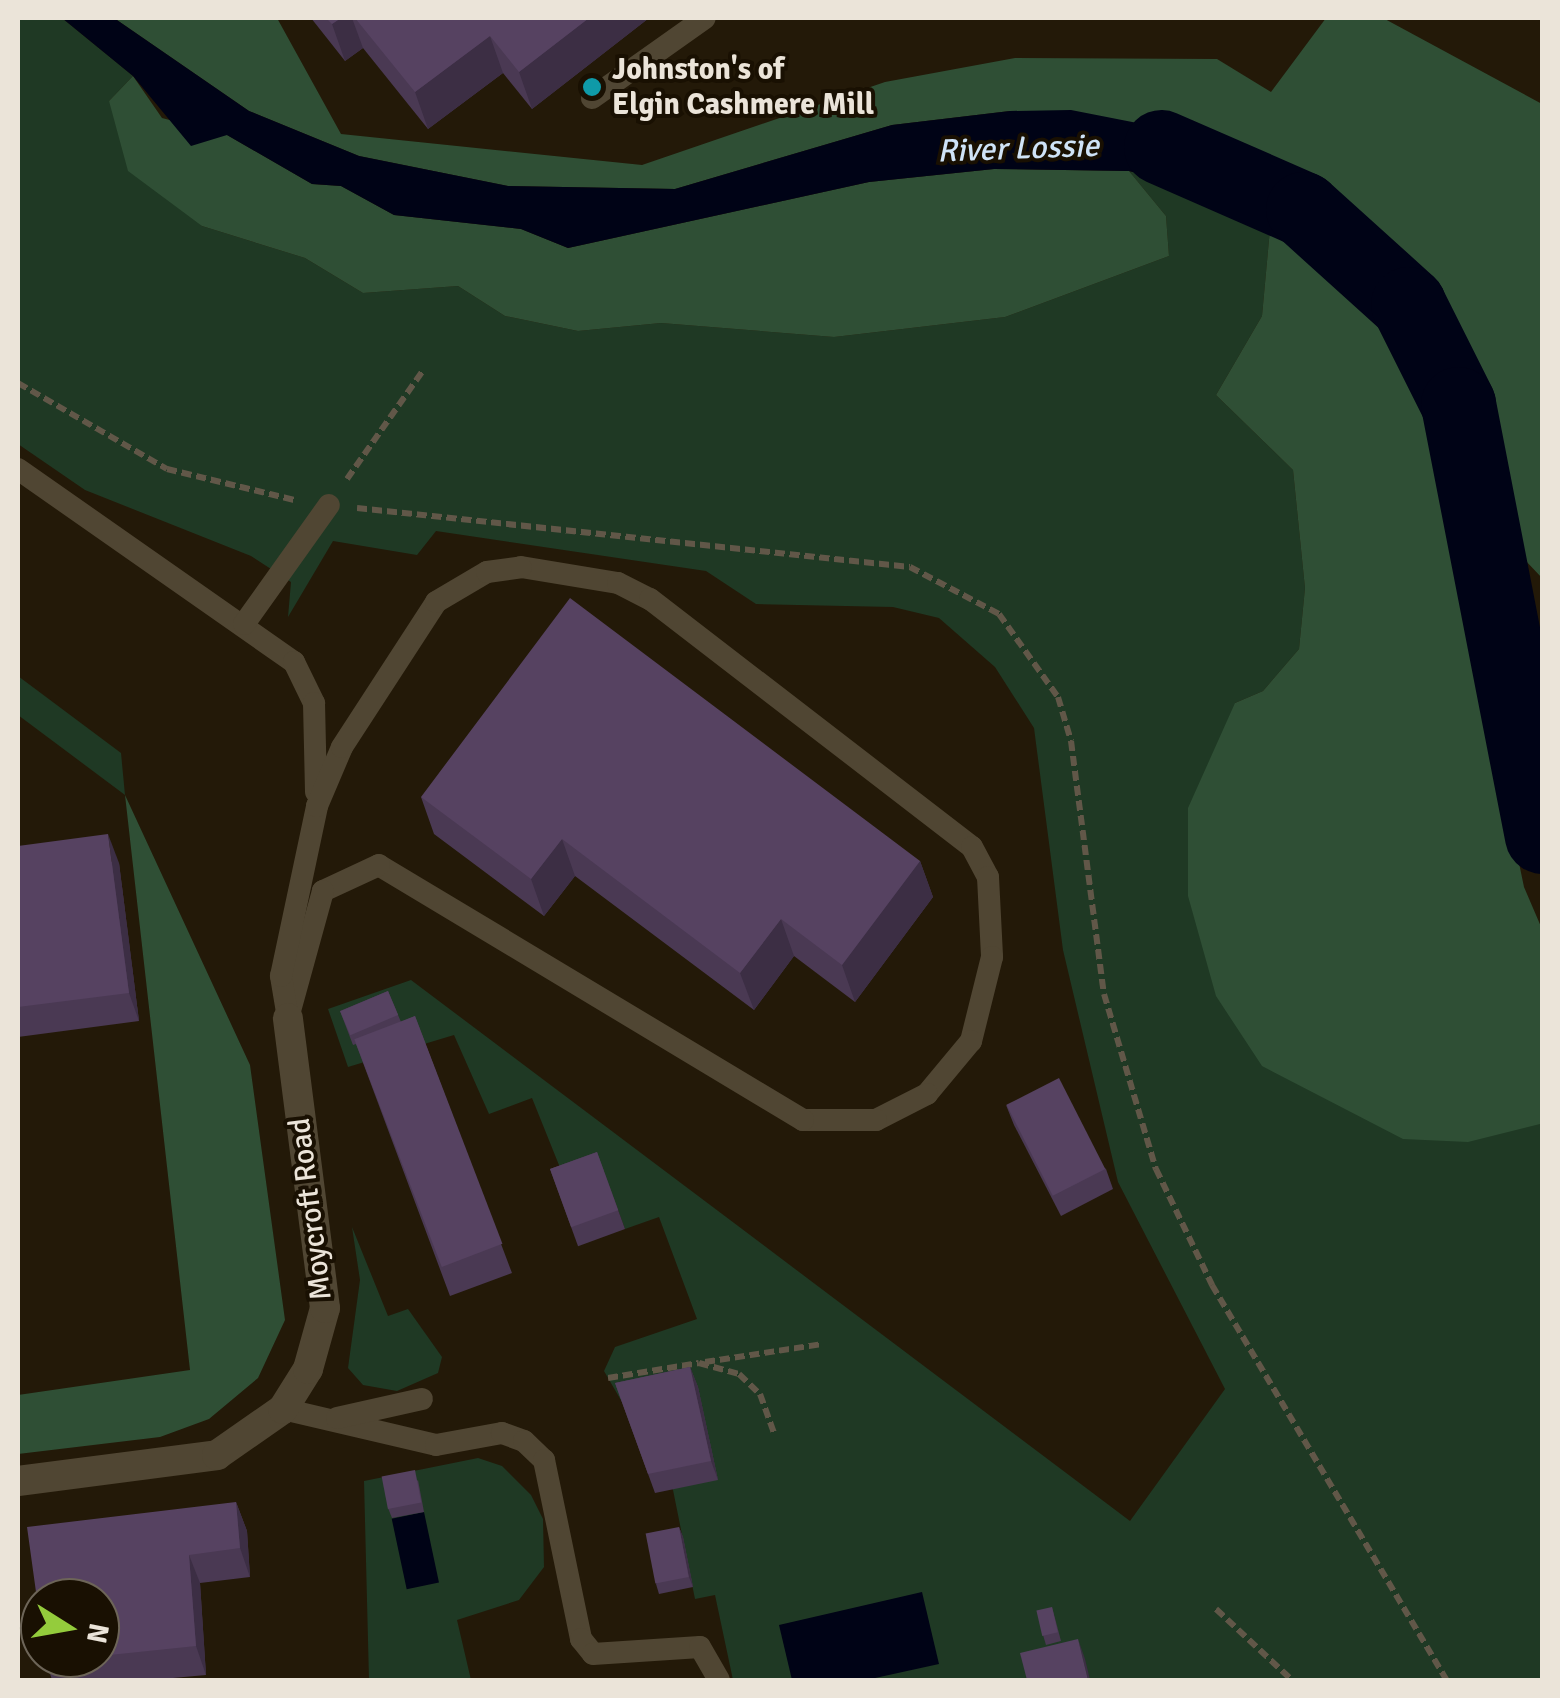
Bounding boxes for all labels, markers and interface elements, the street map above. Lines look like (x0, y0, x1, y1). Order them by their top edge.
place label: Johnston's of Elgin Cashmere Mill (612, 52, 874, 122)
marker: Johnston's of Elgin Cashmere Mill (581, 76, 603, 98)
water label: River Lossie (936, 127, 1100, 171)
street label: Moycroft Road (282, 1116, 340, 1302)
north arrow (20, 1578, 120, 1678)
text: N (79, 1621, 116, 1646)

